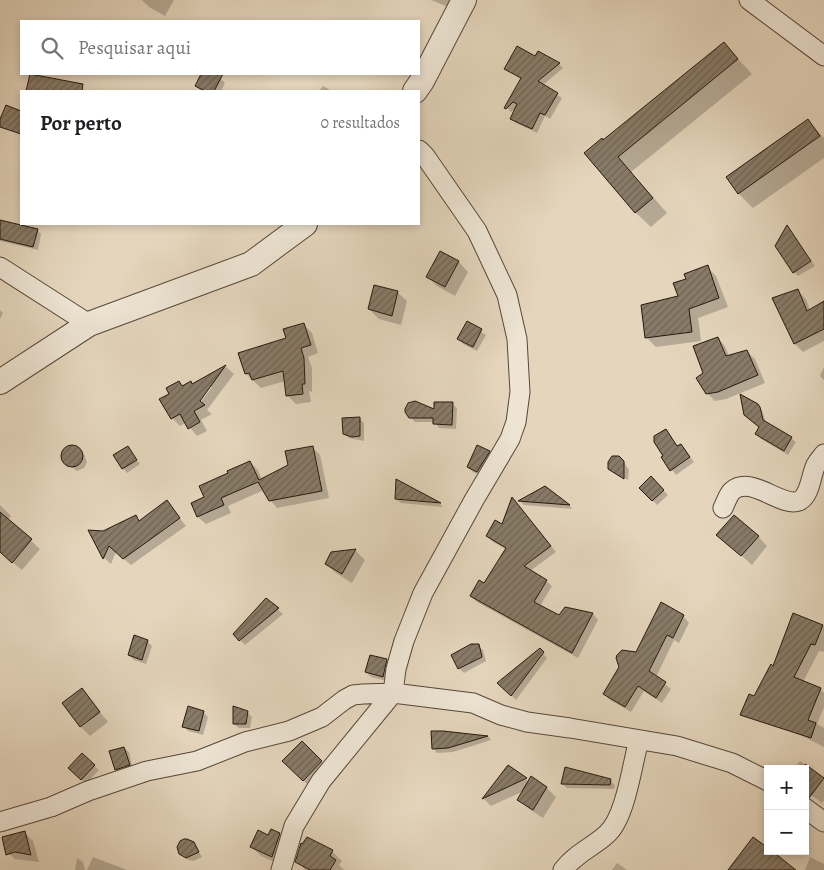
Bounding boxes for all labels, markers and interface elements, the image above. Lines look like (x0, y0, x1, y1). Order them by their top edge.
search box (20, 20, 420, 75)
icon: search (38, 34, 66, 62)
text: Pesquisar aqui (78, 35, 191, 61)
text: Por perto (40, 109, 122, 137)
text: 0 resultados (320, 112, 400, 134)
map controls (764, 765, 809, 855)
button: + (764, 765, 809, 810)
button: − (764, 810, 809, 855)

